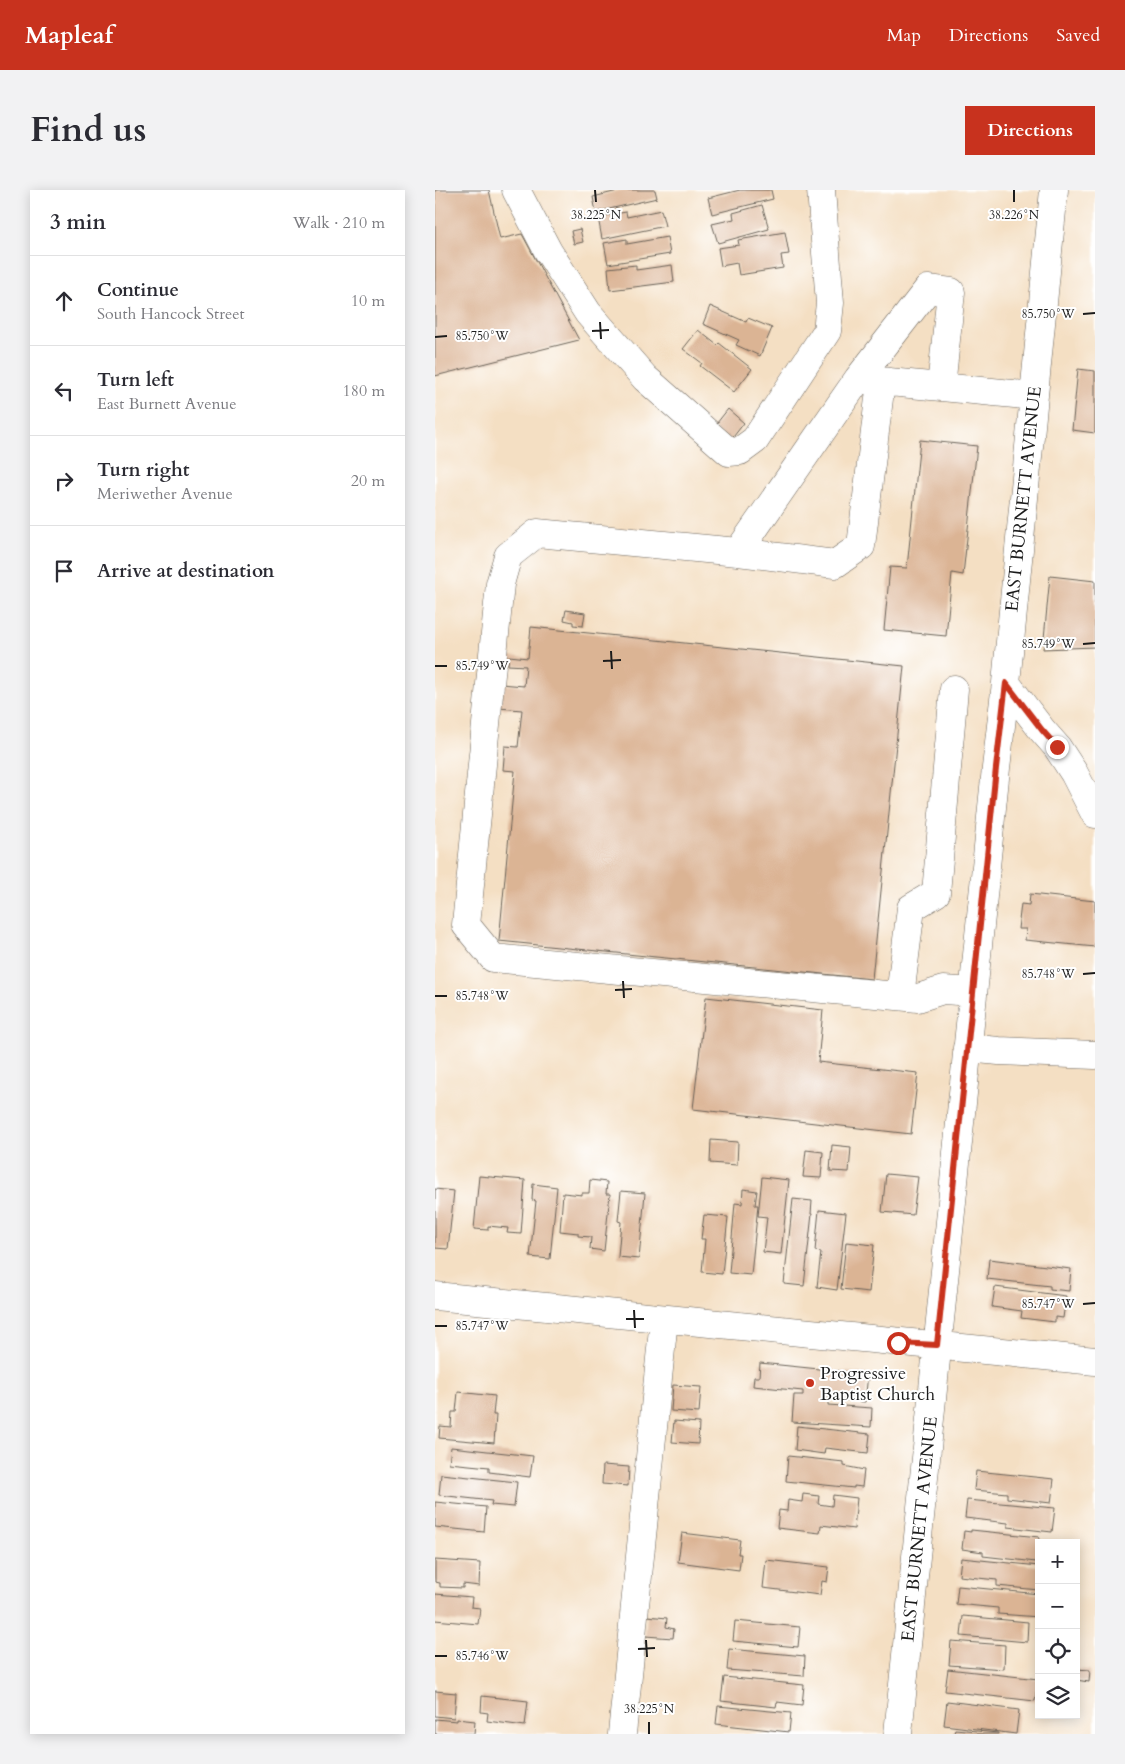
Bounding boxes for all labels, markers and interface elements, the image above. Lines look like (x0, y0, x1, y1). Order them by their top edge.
text: Mapleaf (25, 19, 113, 52)
text: Map (887, 23, 921, 48)
text: Directions (949, 23, 1028, 48)
text: Saved (1056, 23, 1100, 48)
text: Find us (30, 106, 146, 154)
button: Directions (965, 106, 1095, 155)
text: 38.225°N (571, 207, 622, 223)
text: 38.226°N (989, 207, 1040, 223)
text: 3 min (50, 208, 106, 237)
text: Walk · 210 m (293, 212, 385, 234)
text: Continue (97, 277, 179, 303)
icon: ahead (50, 287, 78, 315)
text: 10 m (351, 290, 385, 312)
text: South Hancock Street (97, 303, 245, 325)
text: 85.750°W (1021, 306, 1075, 322)
text: 85.750°W (455, 328, 509, 344)
text: Turn left (97, 367, 174, 393)
icon: left (50, 377, 78, 405)
text: 180 m (343, 380, 385, 402)
street label: EAST BURNETT AVENUE (999, 385, 1048, 613)
text: East Burnett Avenue (97, 393, 237, 415)
text: Turn right (97, 457, 189, 483)
icon: right (50, 467, 78, 495)
text: 20 m (351, 470, 385, 492)
text: Meriwether Avenue (97, 483, 233, 505)
icon: arrive (50, 557, 78, 585)
text: Arrive at destination (97, 558, 274, 584)
text: 85.749°W (1021, 636, 1075, 652)
text: 85.749°W (455, 658, 509, 674)
route end (1046, 736, 1069, 759)
text: 85.748°W (1021, 966, 1075, 982)
text: 85.748°W (455, 988, 509, 1004)
text: 85.747°W (1021, 1296, 1075, 1312)
text: 85.747°W (455, 1318, 509, 1334)
route start (887, 1332, 910, 1355)
place label: Progressive Baptist Church (820, 1361, 935, 1407)
marker: Progressive Baptist Church (804, 1377, 816, 1389)
street label: EAST BURNETT AVENUE (895, 1415, 944, 1643)
map controls (1035, 1539, 1080, 1719)
button: + (1035, 1539, 1080, 1584)
button: − (1035, 1584, 1080, 1629)
button: locate (1035, 1629, 1080, 1674)
text: 85.746°W (455, 1648, 509, 1664)
button: layers (1035, 1674, 1080, 1719)
text: 38.225°N (624, 1701, 675, 1717)

